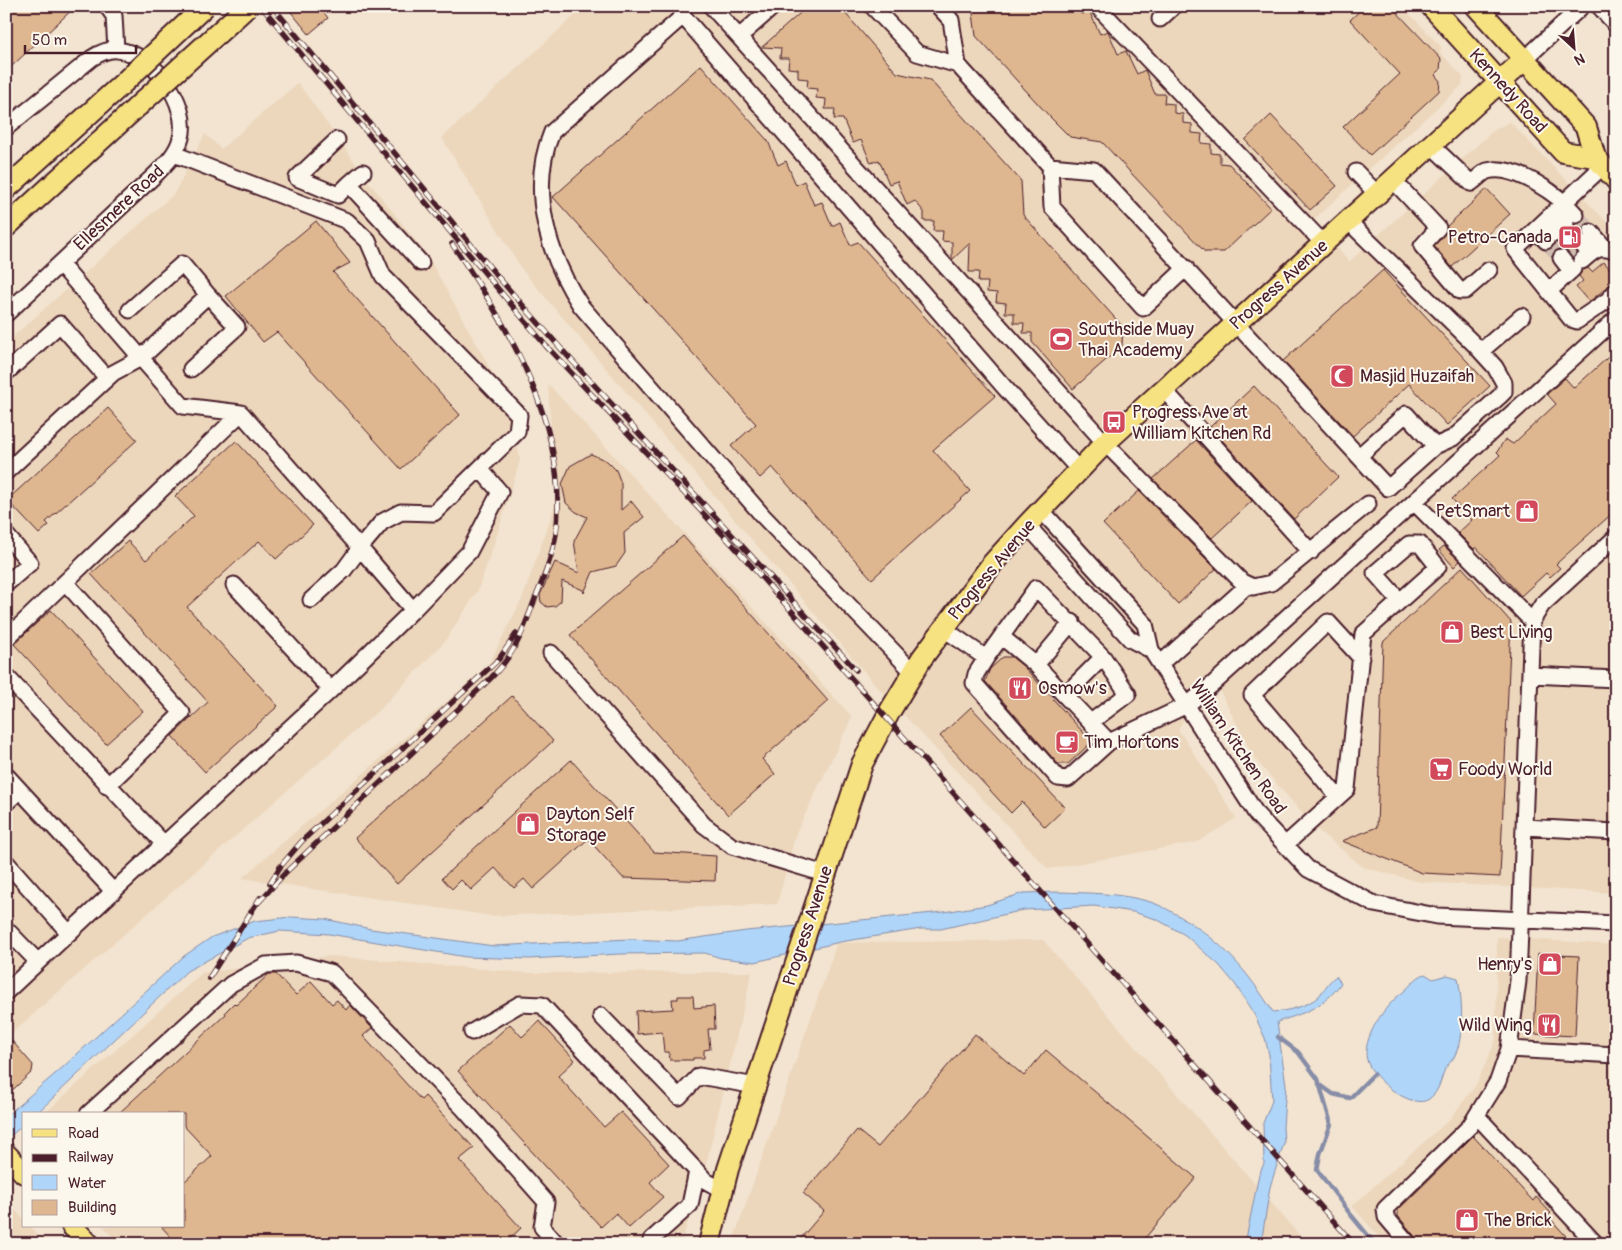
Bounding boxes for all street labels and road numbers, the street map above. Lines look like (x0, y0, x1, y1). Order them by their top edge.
street label: Kennedy Road (1464, 44, 1552, 138)
street label: Ellesmere Road (69, 160, 169, 256)
street label: Progress Avenue (1225, 235, 1333, 335)
street label: Progress Avenue (943, 515, 1041, 625)
street label: William Kitchen Road (1184, 675, 1292, 819)
street label: Progress Avenue (778, 863, 838, 989)

